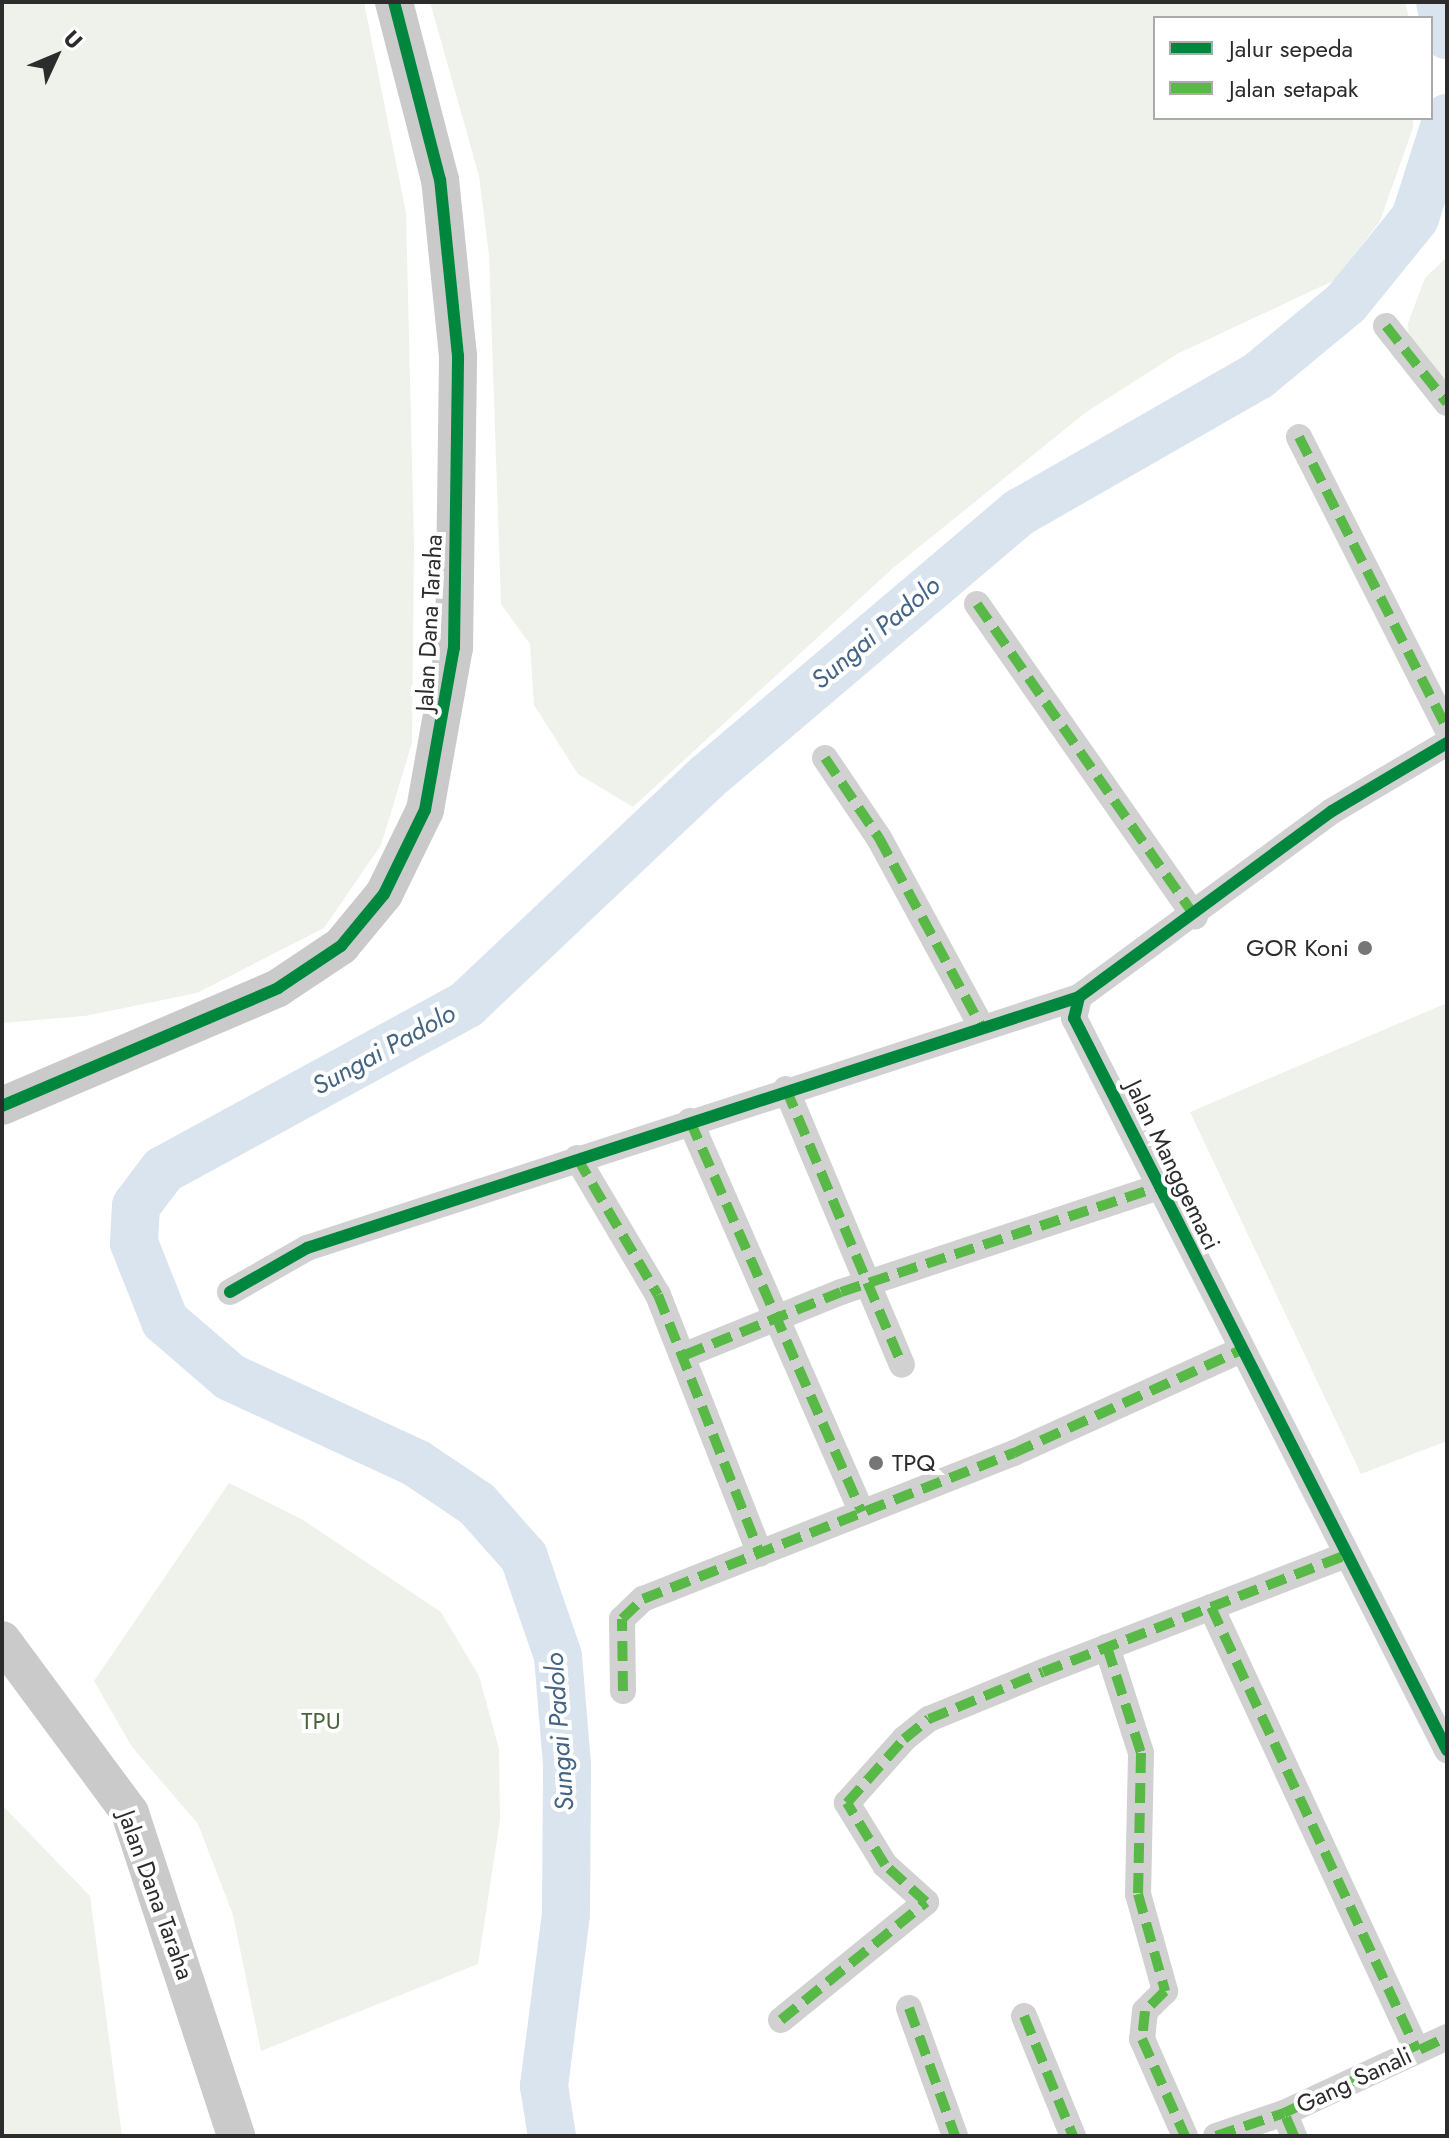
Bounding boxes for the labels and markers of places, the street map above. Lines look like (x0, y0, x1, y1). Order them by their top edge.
place label: GOR Koni (1246, 934, 1349, 962)
marker: GOR Koni (1356, 939, 1374, 957)
place label: TPQ (892, 1449, 935, 1477)
marker: TPQ (867, 1454, 885, 1472)

